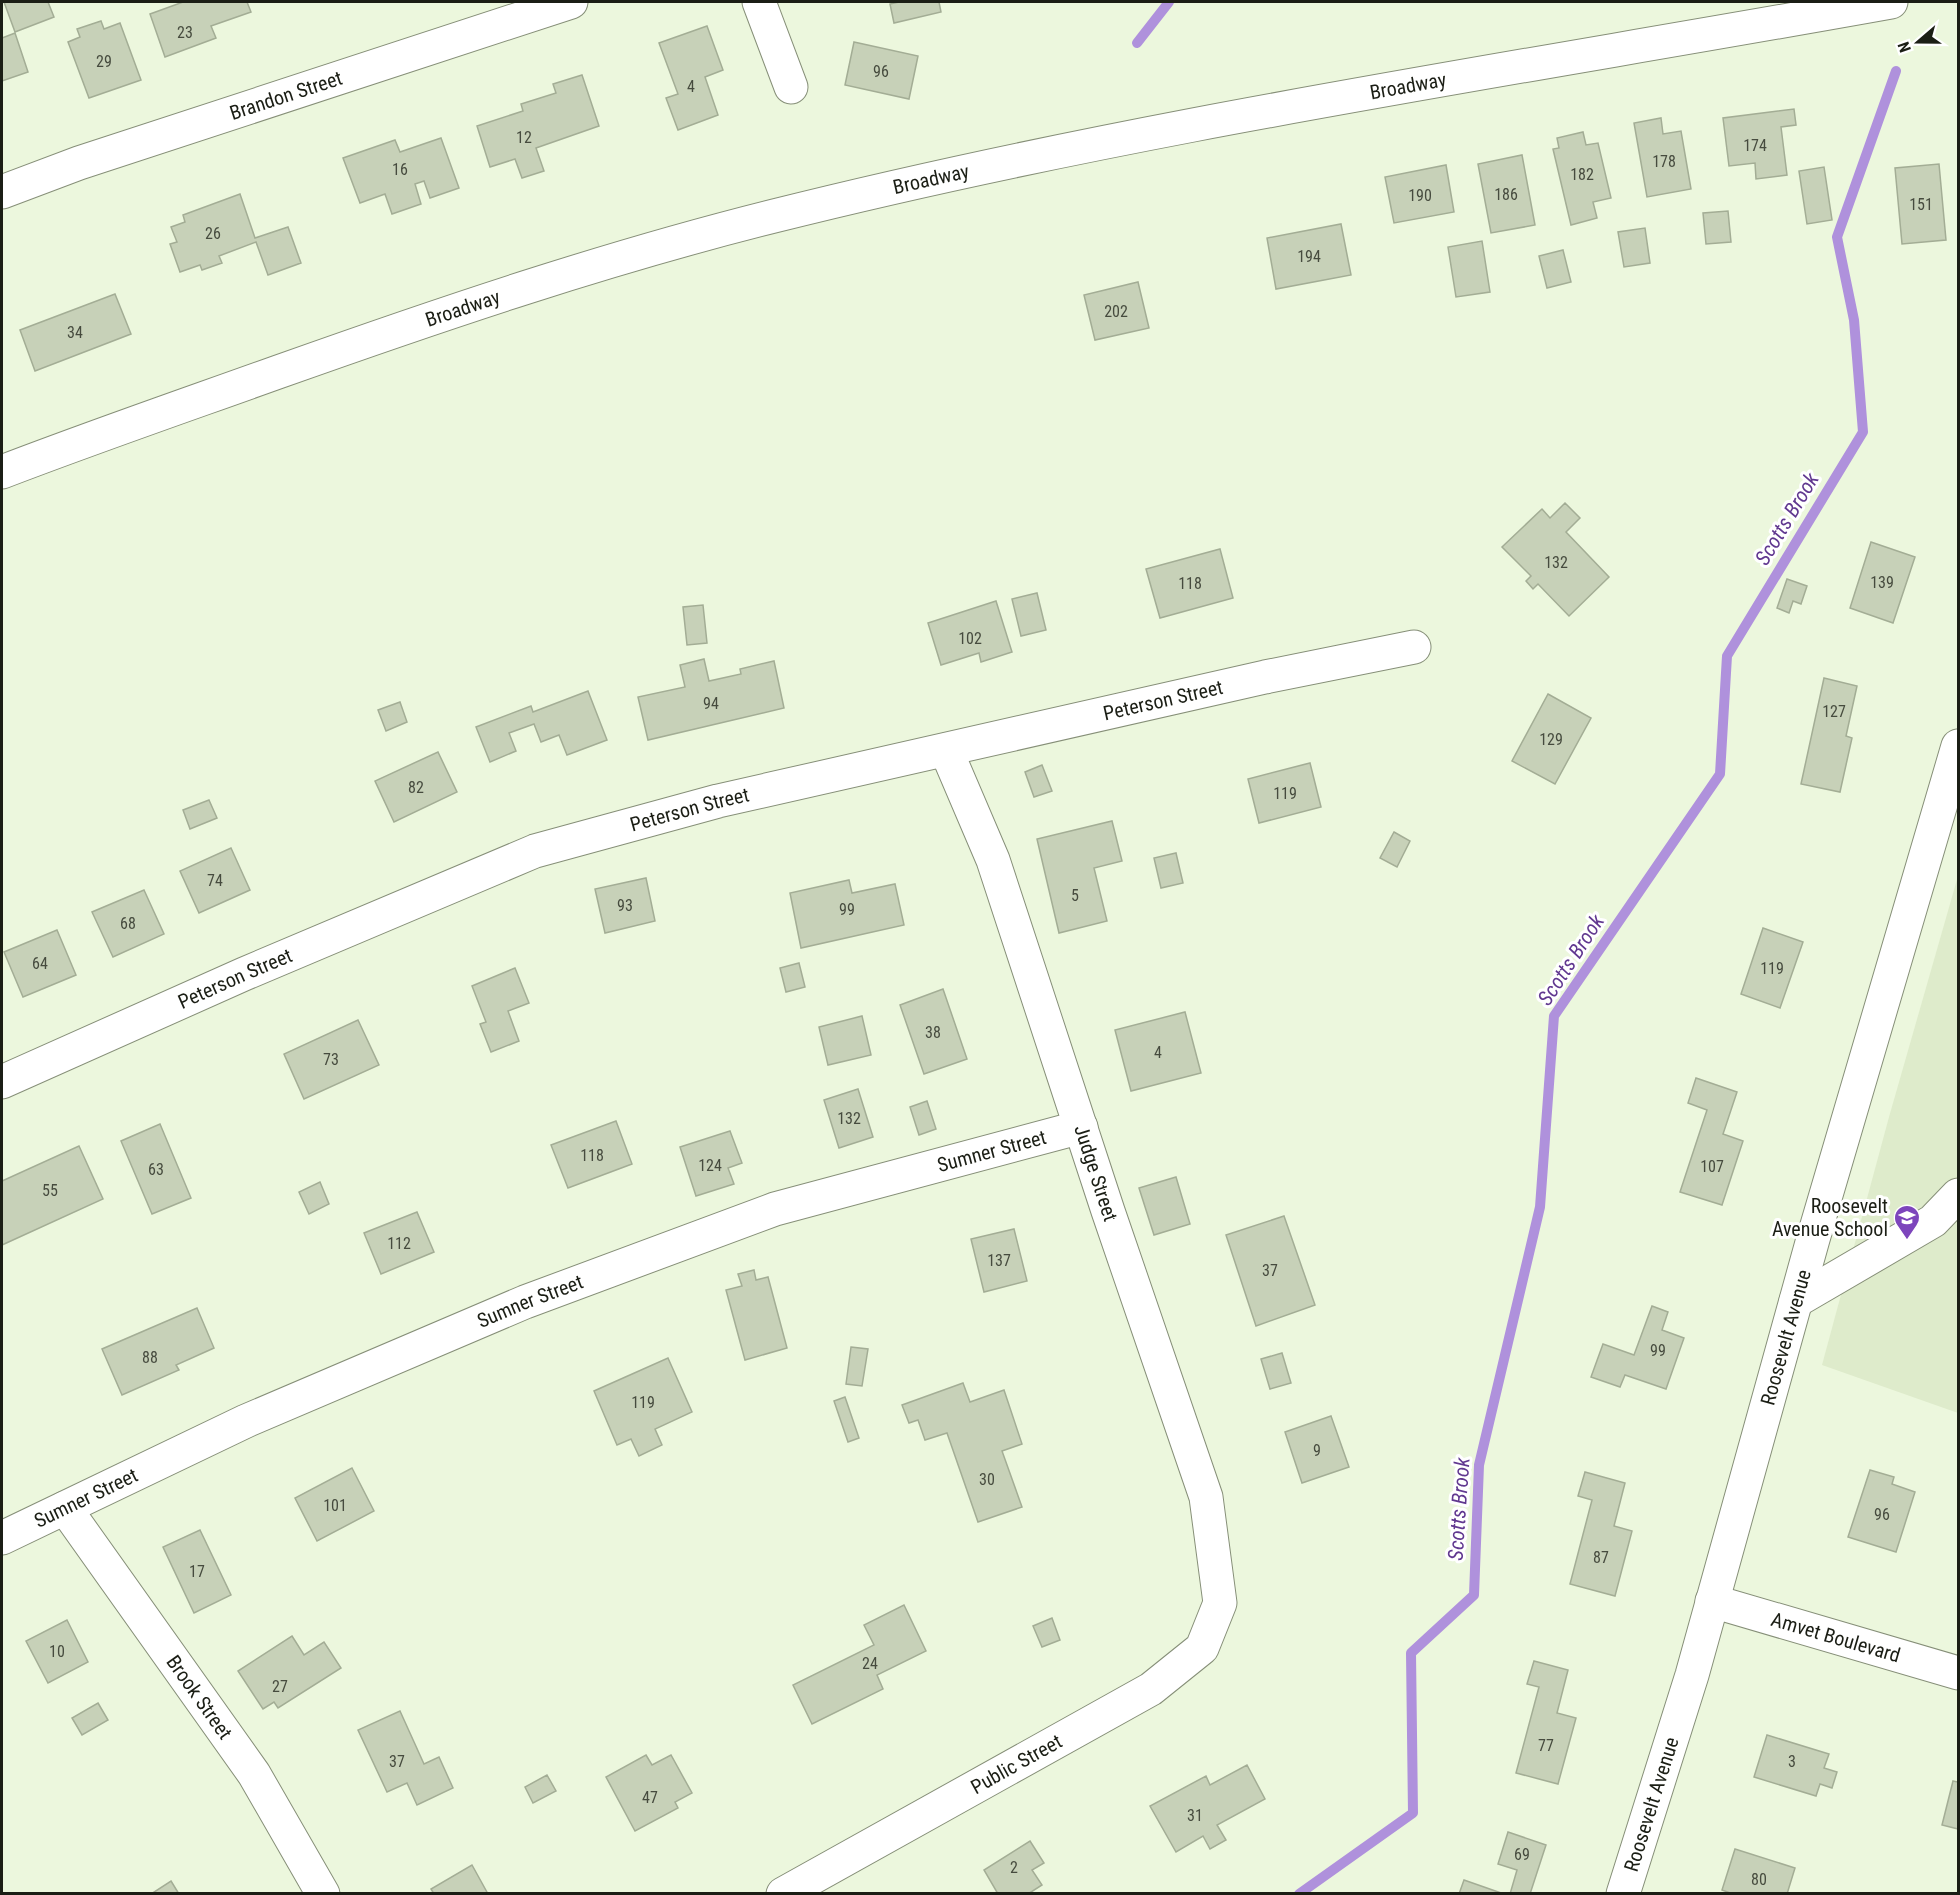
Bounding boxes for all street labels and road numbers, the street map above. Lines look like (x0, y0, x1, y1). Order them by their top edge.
street label: Brandon Street (227, 66, 345, 125)
street label: Broadway (1368, 67, 1448, 104)
street label: Broadway (891, 159, 971, 199)
street label: Broadway (422, 285, 503, 332)
street label: Peterson Street (1101, 675, 1225, 725)
street label: Peterson Street (627, 782, 751, 836)
street label: Peterson Street (174, 943, 296, 1014)
street label: Judge Street (1069, 1122, 1123, 1224)
street label: Sumner Street (935, 1125, 1049, 1177)
street label: Roosevelt Avenue (1755, 1267, 1816, 1408)
street label: Sumner Street (474, 1269, 586, 1333)
street label: Sumner Street (30, 1463, 141, 1533)
street label: Amvet Boulevard (1768, 1607, 1903, 1667)
street label: Brook Street (161, 1650, 237, 1744)
street label: Public Street (966, 1729, 1066, 1799)
street label: Roosevelt Avenue (1619, 1734, 1684, 1875)

